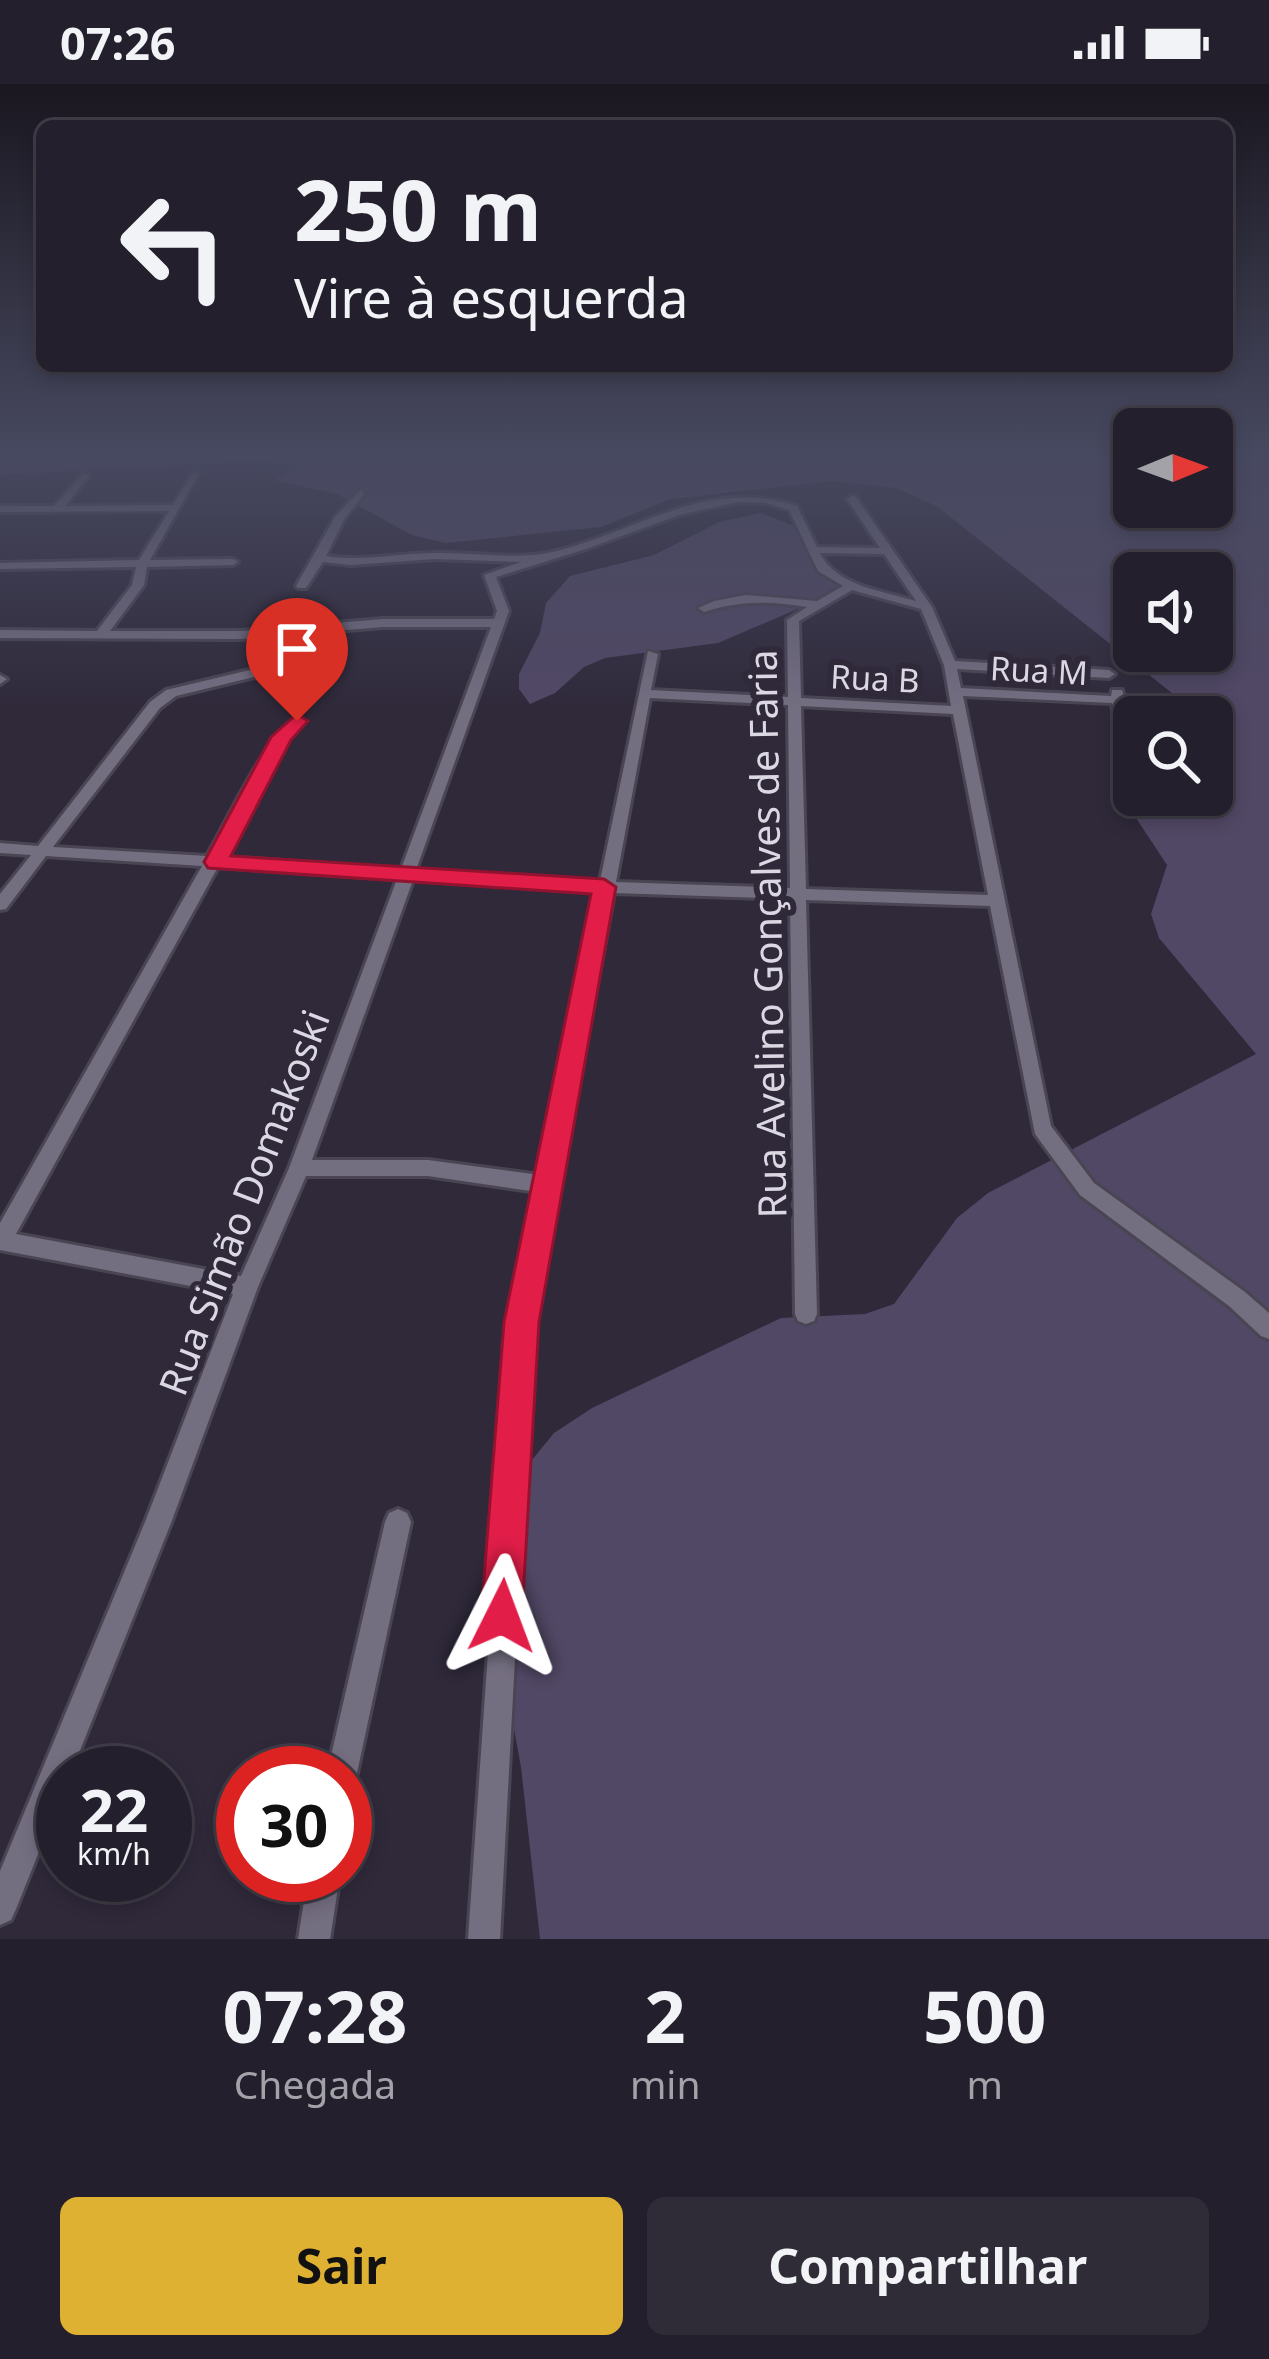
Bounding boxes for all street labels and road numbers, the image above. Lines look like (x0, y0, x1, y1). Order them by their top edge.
street label: Rua M (989, 645, 1089, 695)
street label: Rua Avelino Gonçalves de Faria (735, 649, 797, 1219)
street label: Rua B (829, 653, 921, 703)
street label: Rua Simão Domakoski (145, 1002, 341, 1402)

